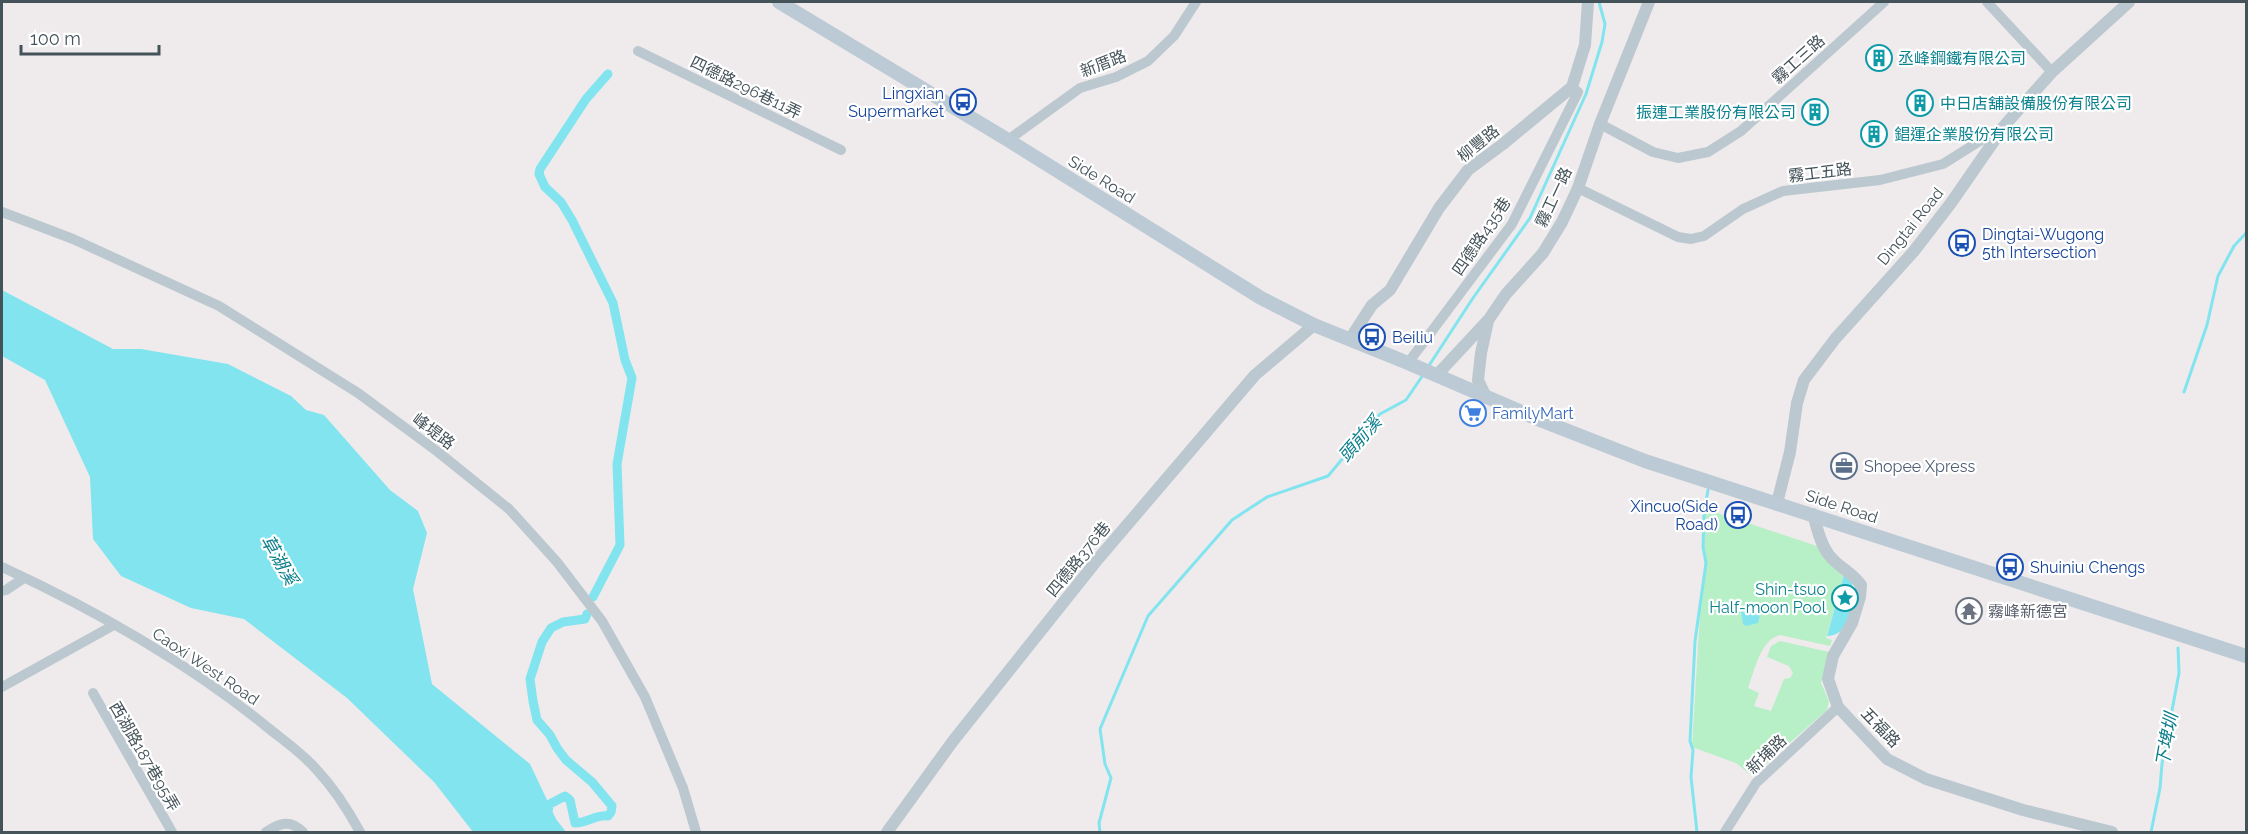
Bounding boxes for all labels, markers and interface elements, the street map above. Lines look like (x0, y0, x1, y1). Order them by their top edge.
scale bar (21, 18, 159, 56)
text: 100 m (30, 28, 81, 49)
street label: 霧工三路 (1768, 31, 1828, 88)
building icon: 丞峰鋼鐵有限公司 (1864, 43, 1894, 73)
street label: 新厝路 (1077, 46, 1129, 81)
place label: 丞峰鋼鐵有限公司 (1898, 49, 2026, 68)
street label: 四德路296巷11弄 (687, 52, 804, 123)
place label: Lingxian Supermarket (848, 84, 945, 121)
bus stop icon: Lingxian Supermarket (948, 87, 978, 117)
building icon: 中日店舖設備股份有限公司 (1905, 88, 1935, 118)
place label: 中日店舖設備股份有限公司 (1940, 94, 2132, 113)
building icon: 振連工業股份有限公司 (1800, 97, 1830, 127)
place label: 振連工業股份有限公司 (1636, 103, 1796, 122)
building icon: 錩運企業股份有限公司 (1859, 119, 1889, 149)
street label: 柳豐路 (1454, 121, 1503, 166)
place label: 錩運企業股份有限公司 (1894, 125, 2054, 144)
street label: Side Road (1065, 151, 1139, 207)
street label: 霧工五路 (1787, 159, 1853, 186)
street label: 霧工一路 (1531, 164, 1576, 230)
street label: Dingtai Road (1873, 184, 1947, 269)
street label: 四德路435巷 (1448, 194, 1514, 279)
place label: Dingtai-Wugong 5th Intersection (1982, 225, 2104, 262)
bus stop icon: Dingtai-Wugong 5th Intersection (1947, 228, 1977, 258)
bus stop icon: Beiliu (1357, 322, 1387, 352)
place label: Beiliu (1392, 328, 1433, 347)
supermarket icon: FamilyMart (1458, 398, 1488, 428)
place label: FamilyMart (1492, 404, 1574, 423)
street label: 峰堤路 (409, 409, 459, 453)
water label: 頭前溪 (1334, 409, 1387, 466)
office icon: Shopee Xpress (1829, 451, 1859, 481)
place label: Shopee Xpress (1864, 457, 1975, 476)
street label: Side Road (1803, 486, 1880, 527)
place label: Xincuo(Side Road) (1630, 497, 1718, 534)
bus stop icon: Xincuo(Side Road) (1723, 500, 1753, 530)
street label: 四德路376巷 (1042, 518, 1114, 601)
water label: 草湖溪 (257, 531, 304, 591)
bus stop icon: Shuiniu Chengs (1995, 552, 2025, 582)
place label: Shuiniu Chengs (2030, 558, 2145, 577)
place label: Shin-tsuo Half-moon Pool (1709, 580, 1827, 617)
place icon: Shin-tsuo Half-moon Pool (1830, 583, 1860, 613)
temple icon: 霧峰新德宮 (1954, 596, 1984, 626)
place label: 霧峰新德宮 (1988, 602, 2068, 621)
street label: Caoxi West Road (149, 624, 263, 709)
street label: 西湖路187巷95弄 (106, 698, 184, 814)
street label: 五福路 (1857, 703, 1904, 751)
water label: 下埤圳 (2151, 709, 2182, 768)
street label: 新埔路 (1742, 731, 1790, 778)

